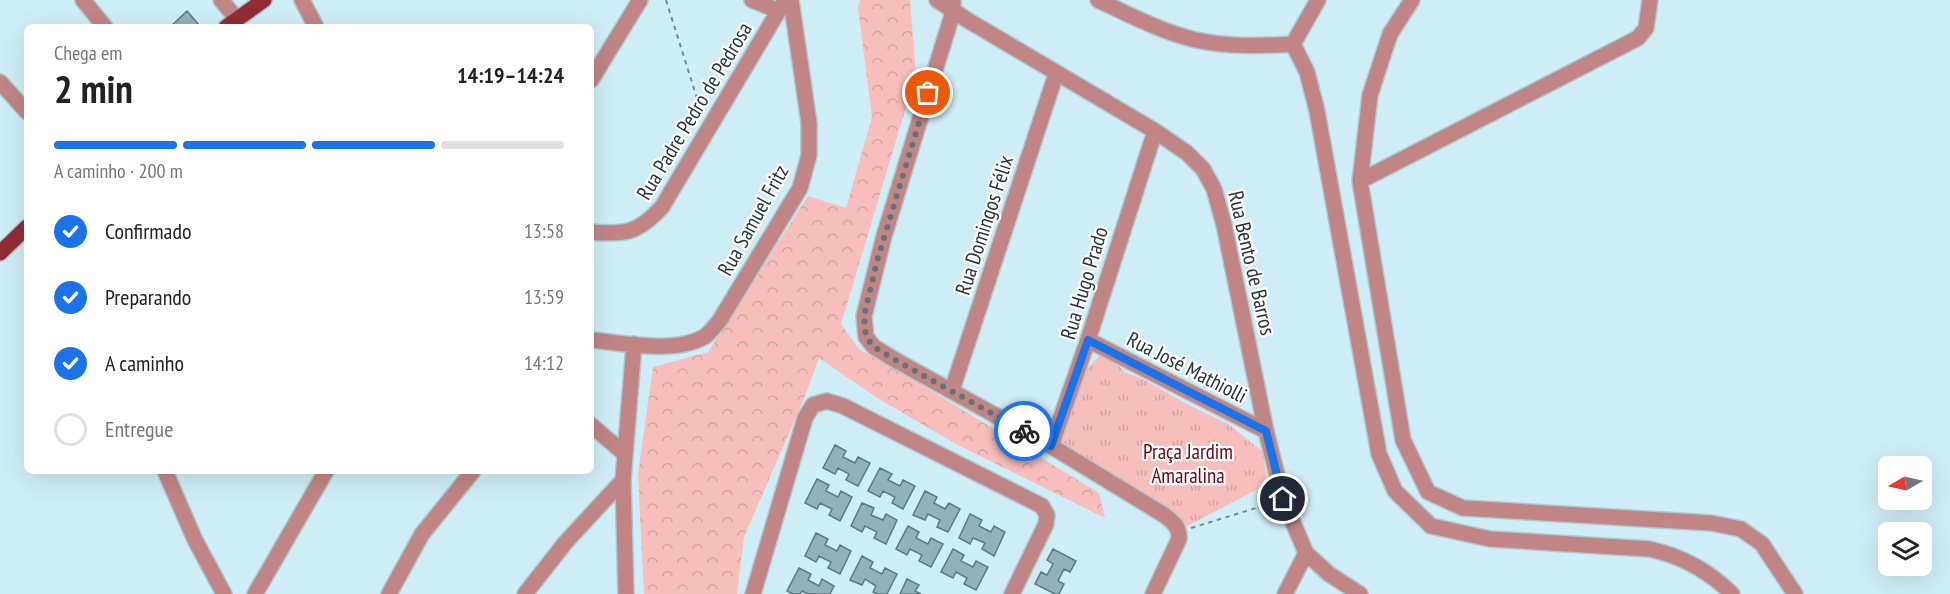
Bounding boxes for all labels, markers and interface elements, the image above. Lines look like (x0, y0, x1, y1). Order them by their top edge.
street label: Rua Padre Pedro de Pedrosa (630, 17, 758, 205)
text: Chega em (54, 40, 122, 66)
text: 14:19–14:24 (457, 61, 564, 89)
text: 2 min (54, 63, 133, 114)
pin (902, 67, 953, 118)
icon: bag (911, 76, 944, 109)
street label: Rua Domingos Félix (949, 152, 1019, 298)
text: A caminho · 200 m (54, 158, 183, 184)
street label: Rua Samuel Fritz (711, 160, 795, 280)
street label: Rua Bento de Barros (1222, 188, 1282, 338)
icon: check (54, 215, 87, 248)
text: Confirmado (105, 217, 191, 245)
text: 13:58 (524, 218, 564, 244)
street label: Rua Hugo Prado (1054, 223, 1114, 343)
icon: check (54, 281, 87, 314)
text: Preparando (105, 283, 191, 311)
text: 13:59 (524, 284, 564, 310)
street label: Rua José Mathiolli (1122, 325, 1252, 409)
icon: check (54, 347, 87, 380)
text: A caminho (105, 349, 184, 377)
text: 14:12 (524, 350, 564, 376)
courier (994, 401, 1054, 461)
text: Entregue (105, 415, 173, 443)
icon: bike (1008, 415, 1041, 448)
park label: Praça Jardim Amaralina (1143, 438, 1233, 489)
north arrow (1878, 456, 1932, 510)
map controls (1878, 456, 1932, 576)
pin (1257, 473, 1308, 524)
icon: home (1266, 482, 1299, 515)
button: layers (1878, 522, 1932, 576)

